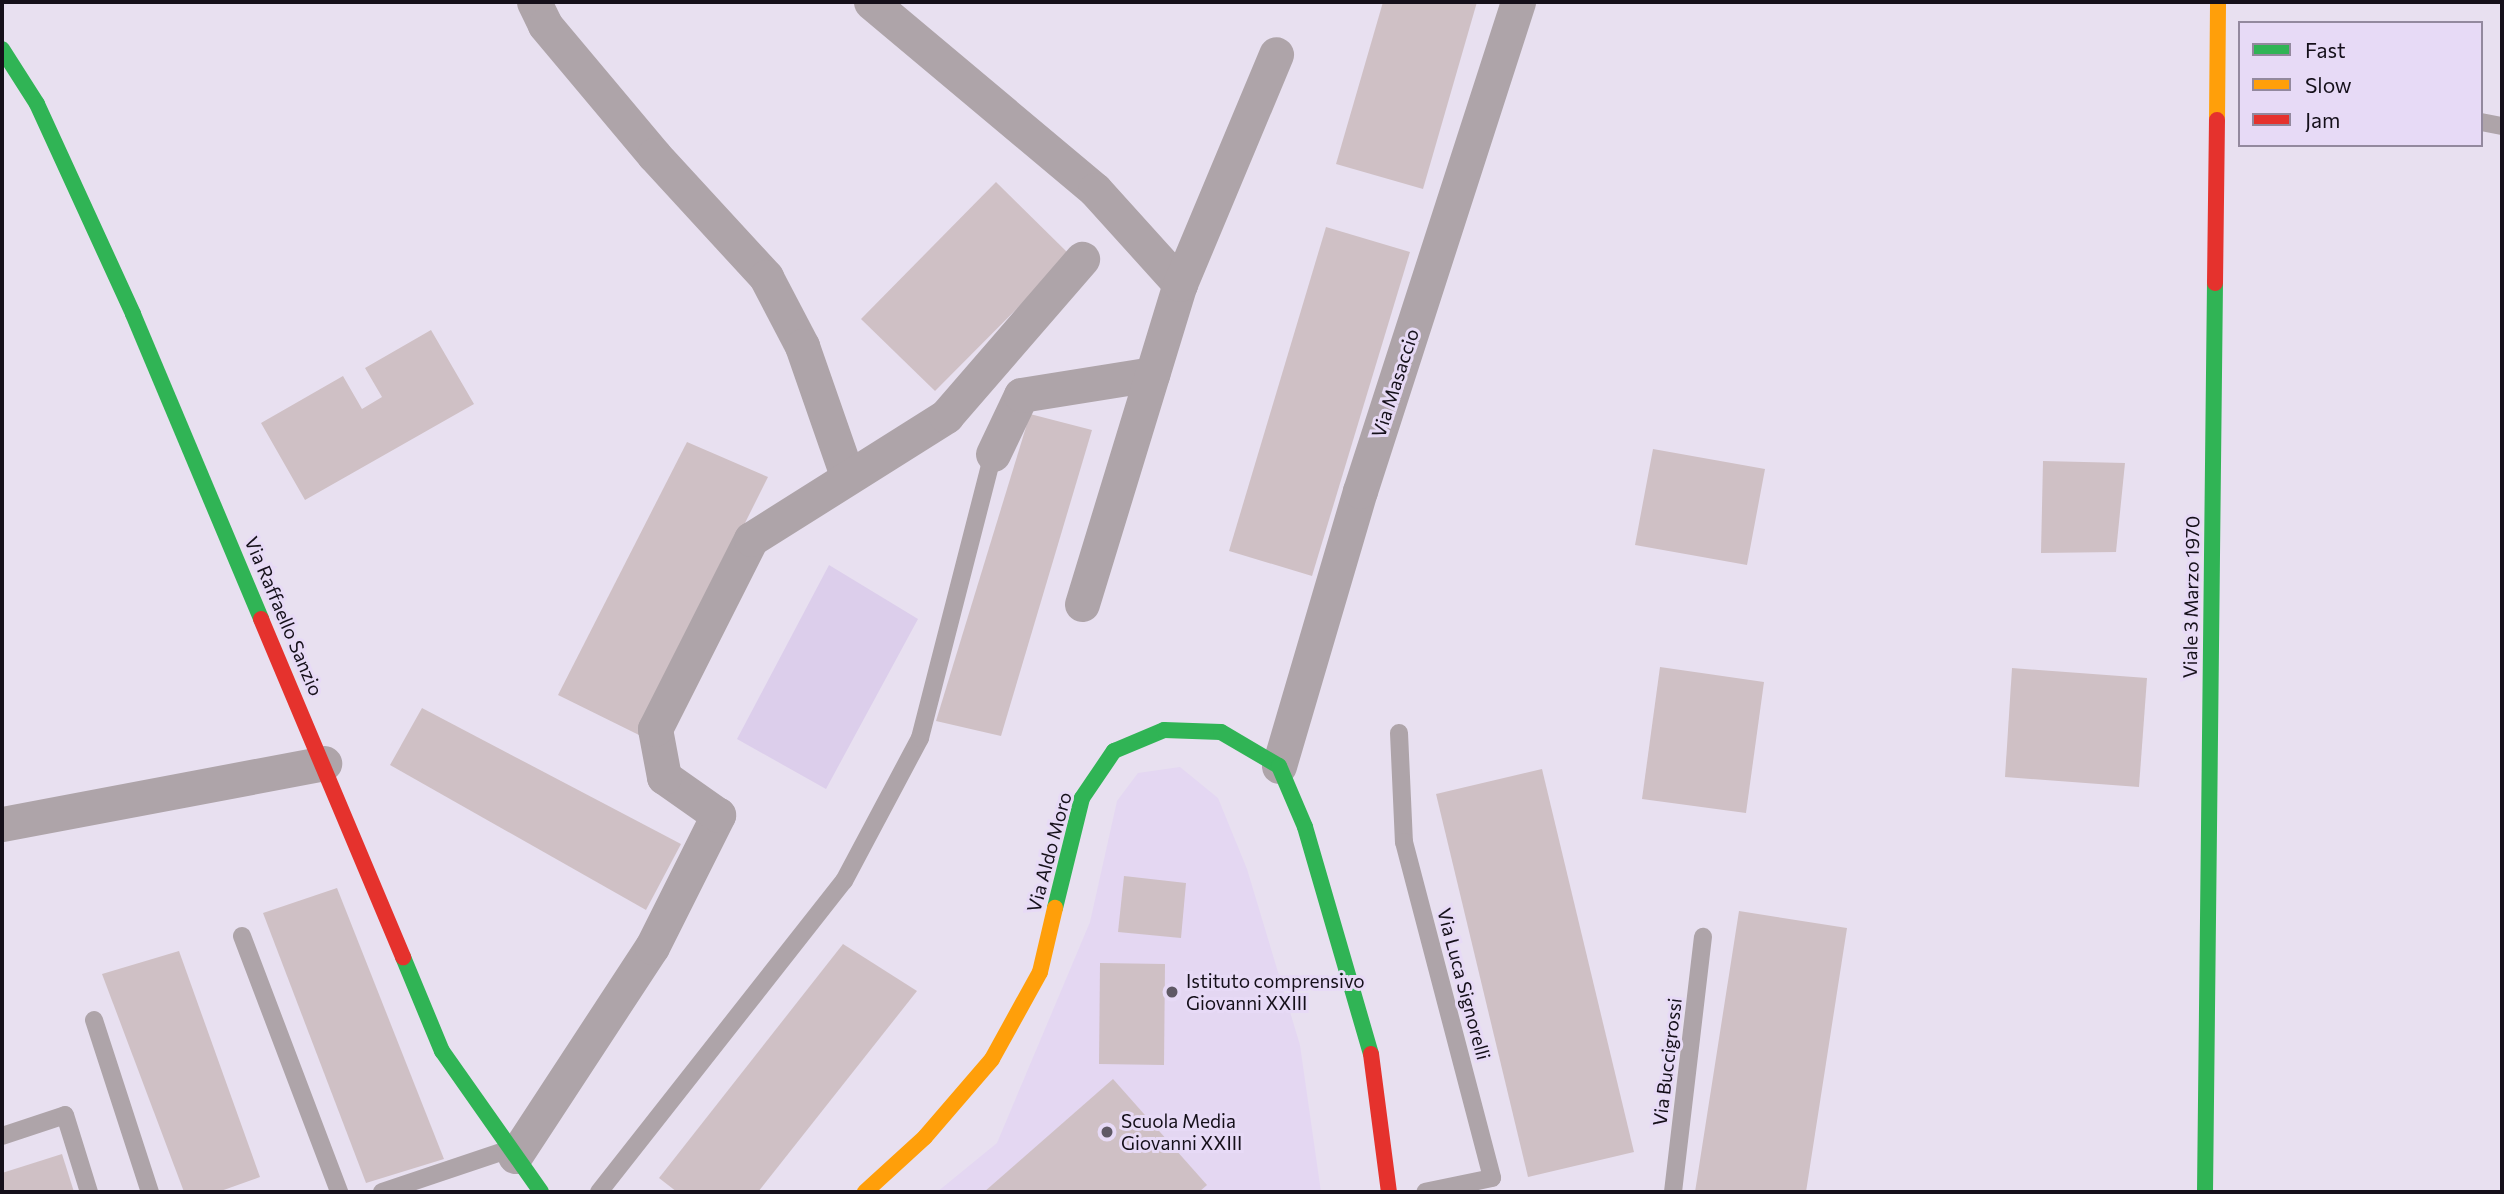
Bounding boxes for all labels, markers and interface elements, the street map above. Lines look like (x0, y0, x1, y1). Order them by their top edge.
legend (2238, 21, 2483, 147)
text: Fast (2305, 37, 2346, 62)
text: Slow (2305, 72, 2352, 97)
text: Jam (2305, 107, 2340, 132)
street label: Via Masaccio (1367, 326, 1423, 440)
street label: Viale 3 Marzo 1970 (2178, 515, 2204, 679)
street label: Via Raffaello Sanzio (240, 533, 328, 699)
street label: Via Aldo Moro (1022, 789, 1076, 915)
street label: Via Luca Signorelli (1433, 906, 1495, 1062)
place label: Istituto comprensivo Giovanni XXIII (1186, 970, 1365, 1014)
marker: Istituto comprensivo Giovanni XXIII (1164, 984, 1180, 1000)
street label: Via Buccigrossi (1648, 997, 1686, 1127)
place label: Scuola Media Giovanni XXIII (1121, 1110, 1242, 1154)
marker: Scuola Media Giovanni XXIII (1099, 1124, 1115, 1140)

